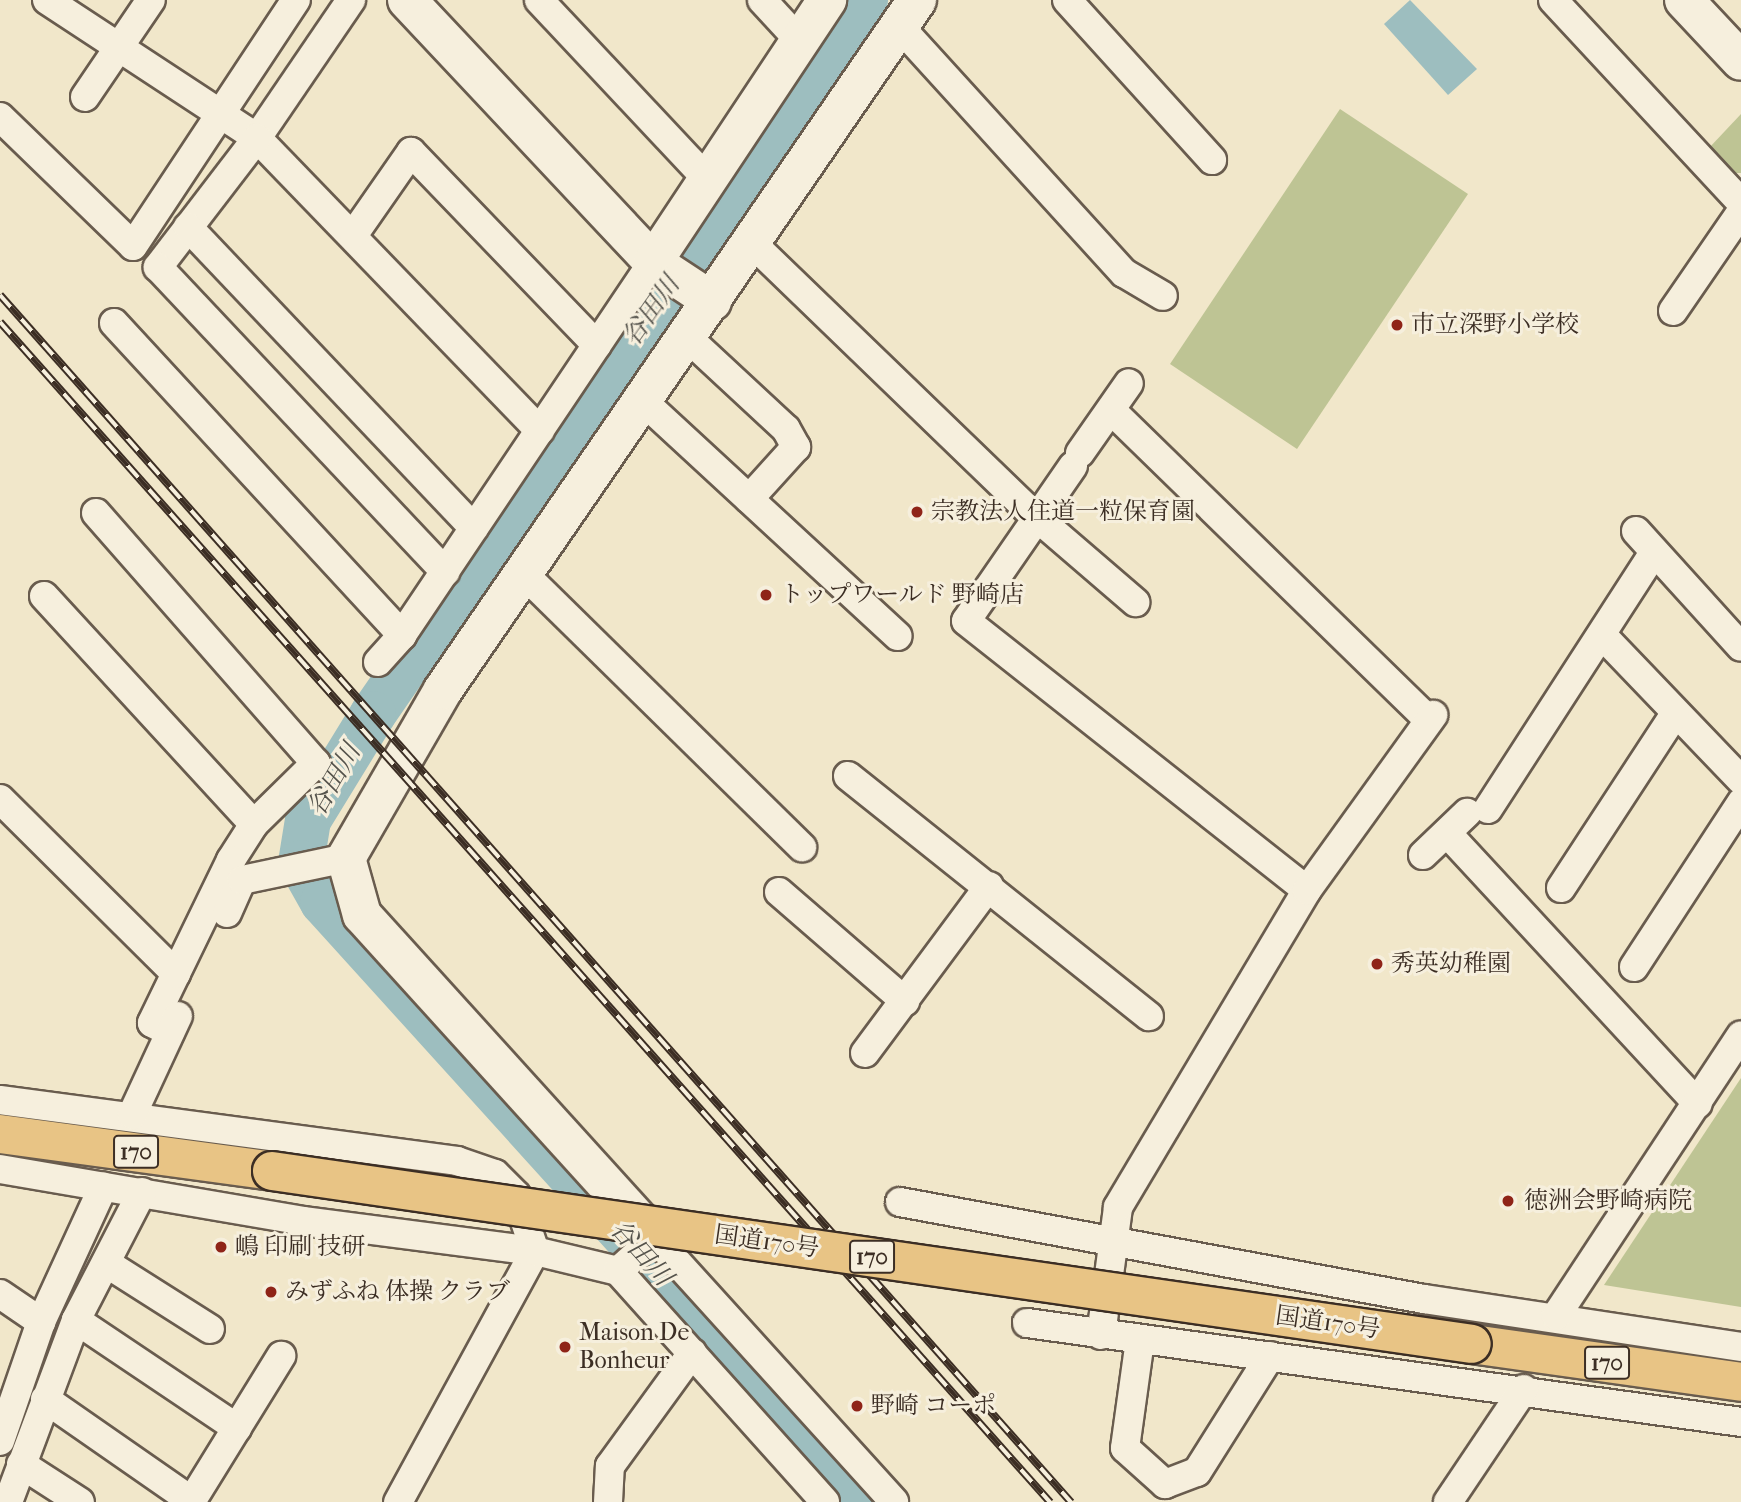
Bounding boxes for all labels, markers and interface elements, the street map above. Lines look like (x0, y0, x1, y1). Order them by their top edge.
water label: 谷田川 (616, 270, 686, 352)
place label: 市立深野小学校 (1411, 311, 1579, 339)
marker: 市立深野小学校 (1389, 317, 1405, 333)
place label: 宗教法人住道一粒保育園 (931, 498, 1195, 526)
marker: 宗教法人住道一粒保育園 (909, 504, 925, 520)
place label: トップワールド 野崎店 (780, 581, 1025, 609)
marker: トップワールド 野崎店 (758, 587, 774, 603)
water label: 谷田川 (301, 738, 367, 822)
place label: 秀英幼稚園 (1391, 950, 1511, 978)
marker: 秀英幼稚園 (1369, 956, 1385, 972)
road number: 170 (111, 1133, 160, 1172)
place label: 徳洲会野崎病院 (1524, 1187, 1692, 1215)
marker: 徳洲会野崎病院 (1498, 1191, 1518, 1211)
water label: 谷田川 (603, 1214, 679, 1292)
street label: 国道170号 (713, 1220, 821, 1264)
place label: 嶋 印刷 技研 (235, 1233, 365, 1261)
road number: 170 (848, 1238, 896, 1276)
marker: 嶋 印刷 技研 (213, 1239, 229, 1255)
place label: みずふね 体操 クラブ (285, 1278, 511, 1306)
marker: みずふね 体操 クラブ (263, 1284, 279, 1300)
street label: 国道170号 (1274, 1301, 1382, 1345)
place label: Maison De Bonheur (579, 1319, 689, 1375)
marker: Maison De Bonheur (557, 1339, 573, 1355)
road number: 170 (1582, 1344, 1632, 1382)
place label: 野崎 コーポ (871, 1392, 996, 1420)
marker: 野崎 コーポ (849, 1398, 865, 1414)

